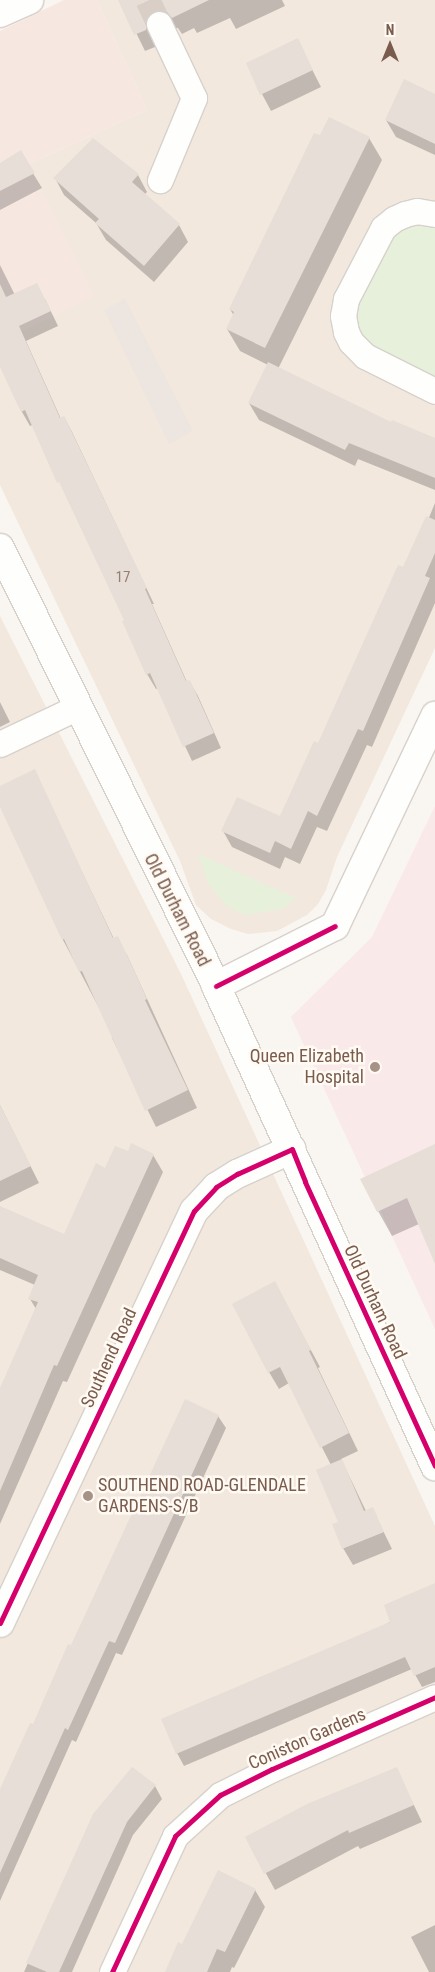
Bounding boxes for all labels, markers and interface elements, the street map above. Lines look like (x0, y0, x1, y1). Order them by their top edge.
north arrow (365, 20, 415, 70)
text: N (386, 22, 394, 38)
house number: 17 (116, 569, 130, 587)
street label: Old Durham Road (139, 850, 215, 970)
place label: Queen Elizabeth Hospital (250, 1046, 364, 1088)
marker: Queen Elizabeth Hospital (368, 1060, 382, 1074)
street label: Old Durham Road (339, 1241, 411, 1363)
street label: Southend Road (77, 1305, 141, 1411)
place label: SOUTHEND ROAD-GLENDALE GARDENS-S/B (98, 1475, 306, 1518)
marker: SOUTHEND ROAD-GLENDALE GARDENS-S/B (82, 1490, 94, 1502)
street label: Coniston Gardens (245, 1703, 369, 1775)

